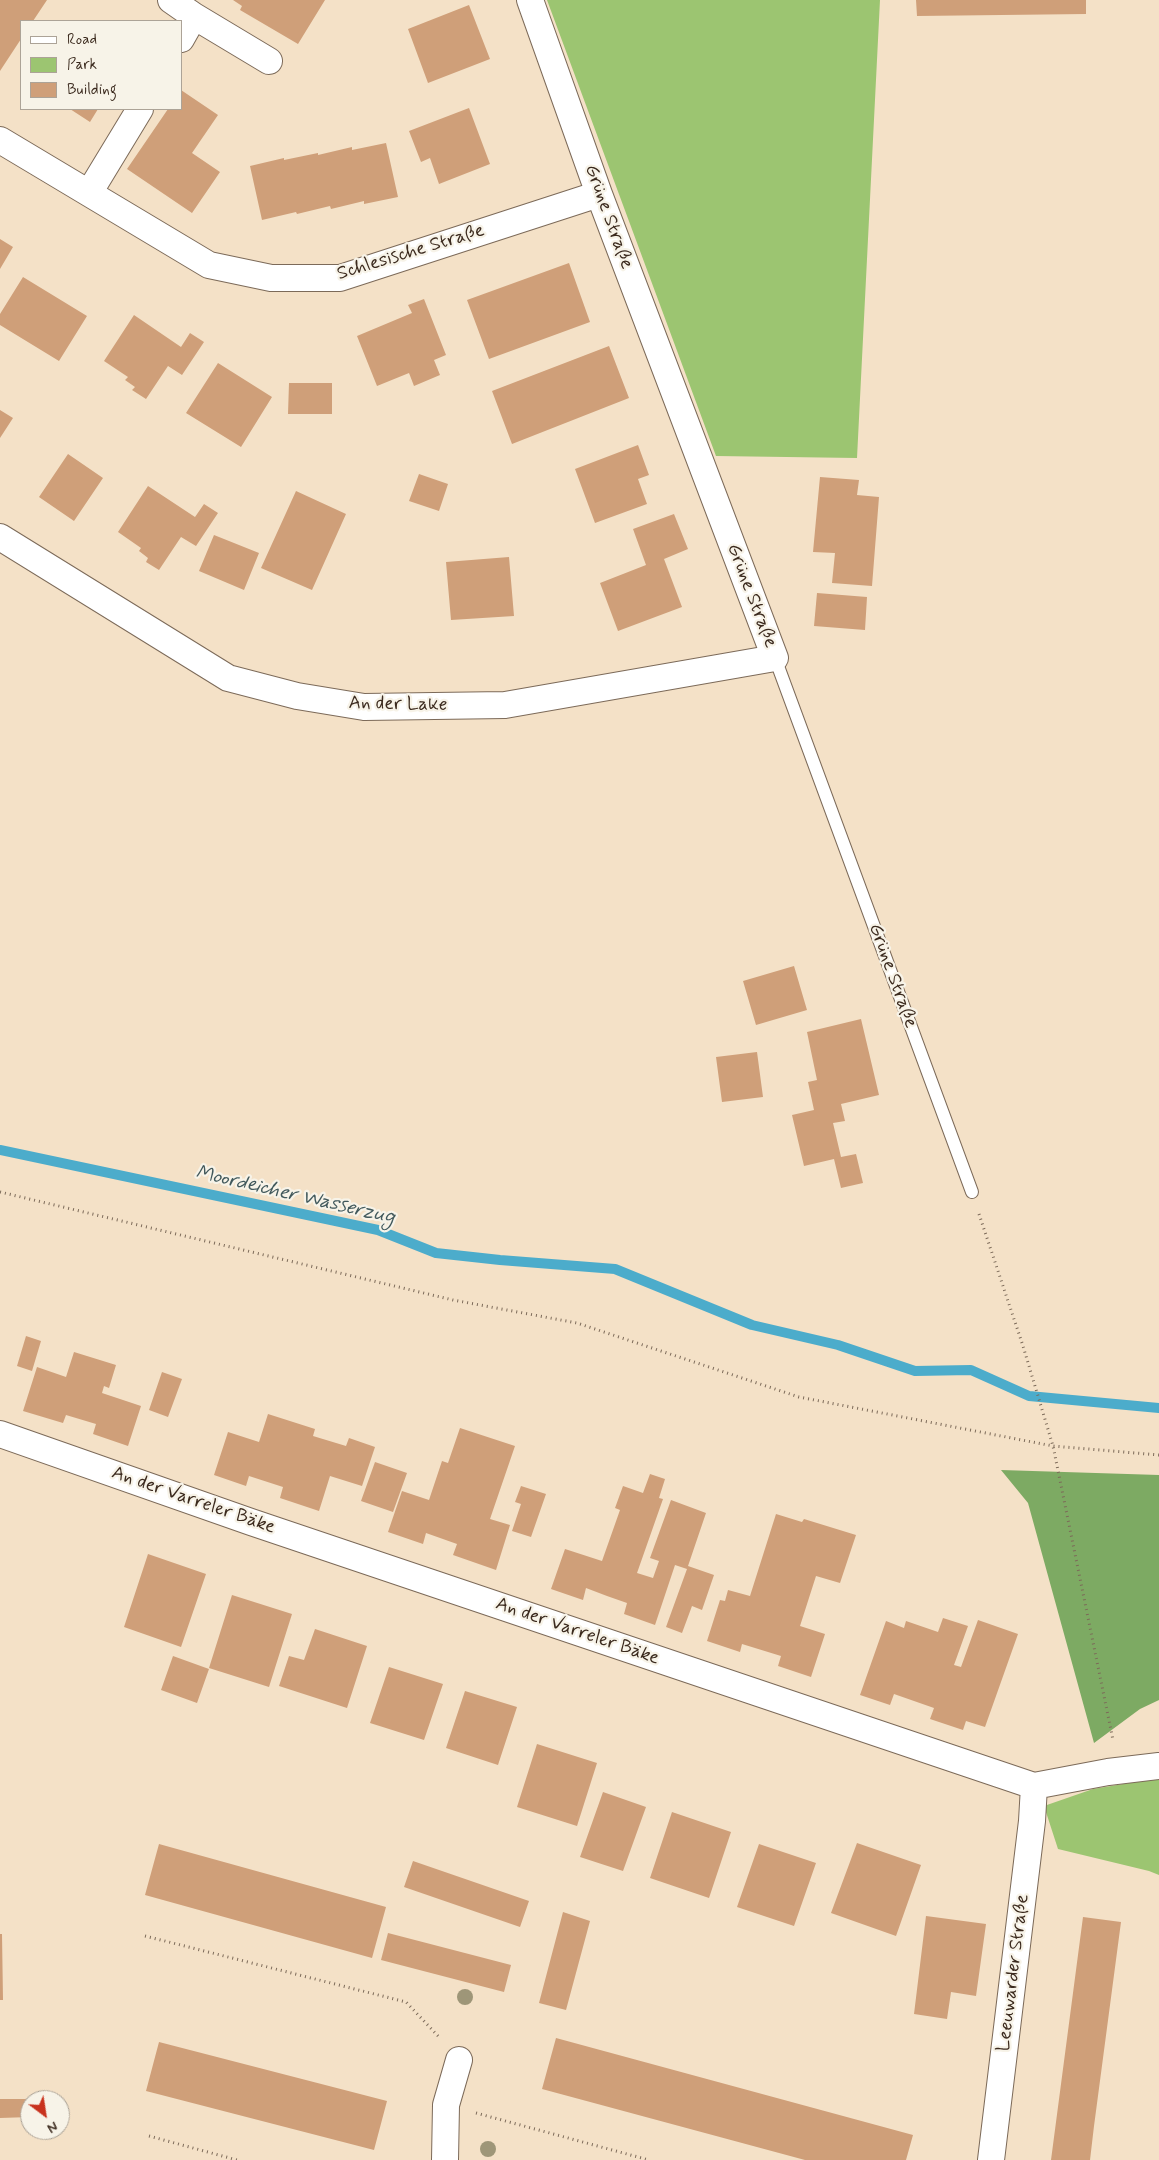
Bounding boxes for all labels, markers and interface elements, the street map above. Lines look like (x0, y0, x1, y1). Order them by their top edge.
legend (20, 20, 182, 110)
text: Road (67, 30, 97, 50)
text: Park (67, 55, 97, 75)
text: Building (67, 80, 117, 100)
street label: Grüne Straße (579, 162, 637, 272)
street label: Schlesische Straße (335, 220, 487, 286)
street label: Grüne Straße (721, 541, 781, 651)
street label: An der Lake (348, 693, 448, 717)
street label: Grüne Straße (863, 921, 921, 1031)
water label: Moordeicher Wasserzug (193, 1161, 397, 1231)
street label: An der Varreler Bäke (108, 1462, 278, 1540)
street label: An der Varreler Bäke (492, 1593, 662, 1671)
street label: Leeuwarder Straße (993, 1893, 1035, 2053)
north arrow (20, 2090, 70, 2140)
text: N (44, 2117, 61, 2137)

